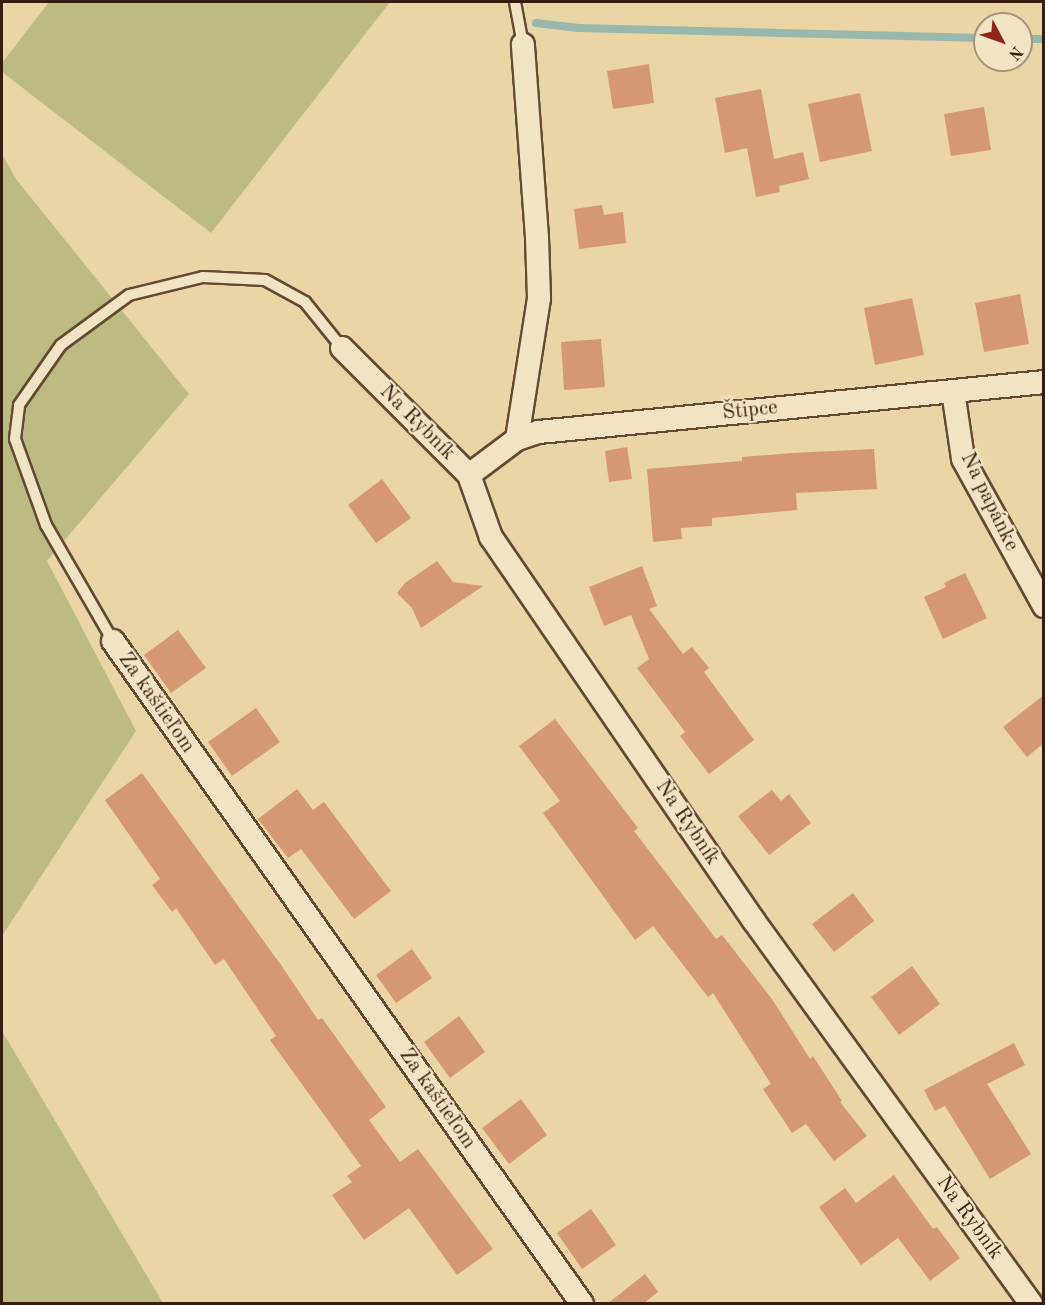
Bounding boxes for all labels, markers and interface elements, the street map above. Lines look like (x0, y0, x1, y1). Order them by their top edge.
north arrow (973, 12, 1033, 72)
text: N (1005, 43, 1025, 62)
street label: Na Rybník (374, 380, 460, 466)
street label: Štipce (721, 396, 779, 426)
street label: Na papánke (954, 448, 1024, 556)
street label: Za kaštieľom (112, 648, 200, 758)
street label: Na Rybník (649, 776, 725, 870)
street label: Za kaštieľom (393, 1044, 481, 1154)
street label: Na Rybník (930, 1171, 1008, 1265)

